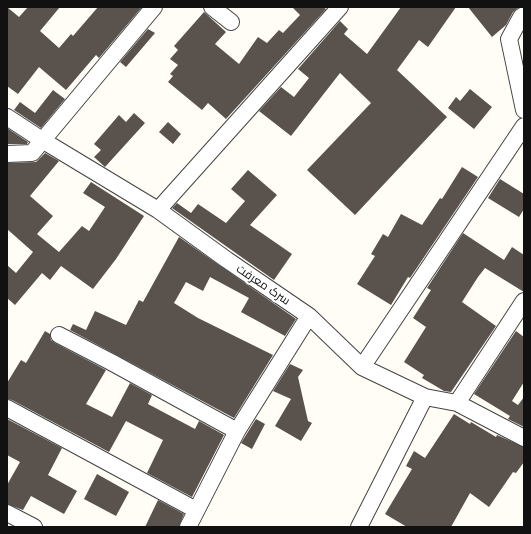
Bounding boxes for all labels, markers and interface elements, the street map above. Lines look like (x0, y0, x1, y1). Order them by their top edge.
street label: سرک معرفت (233, 262, 293, 308)

